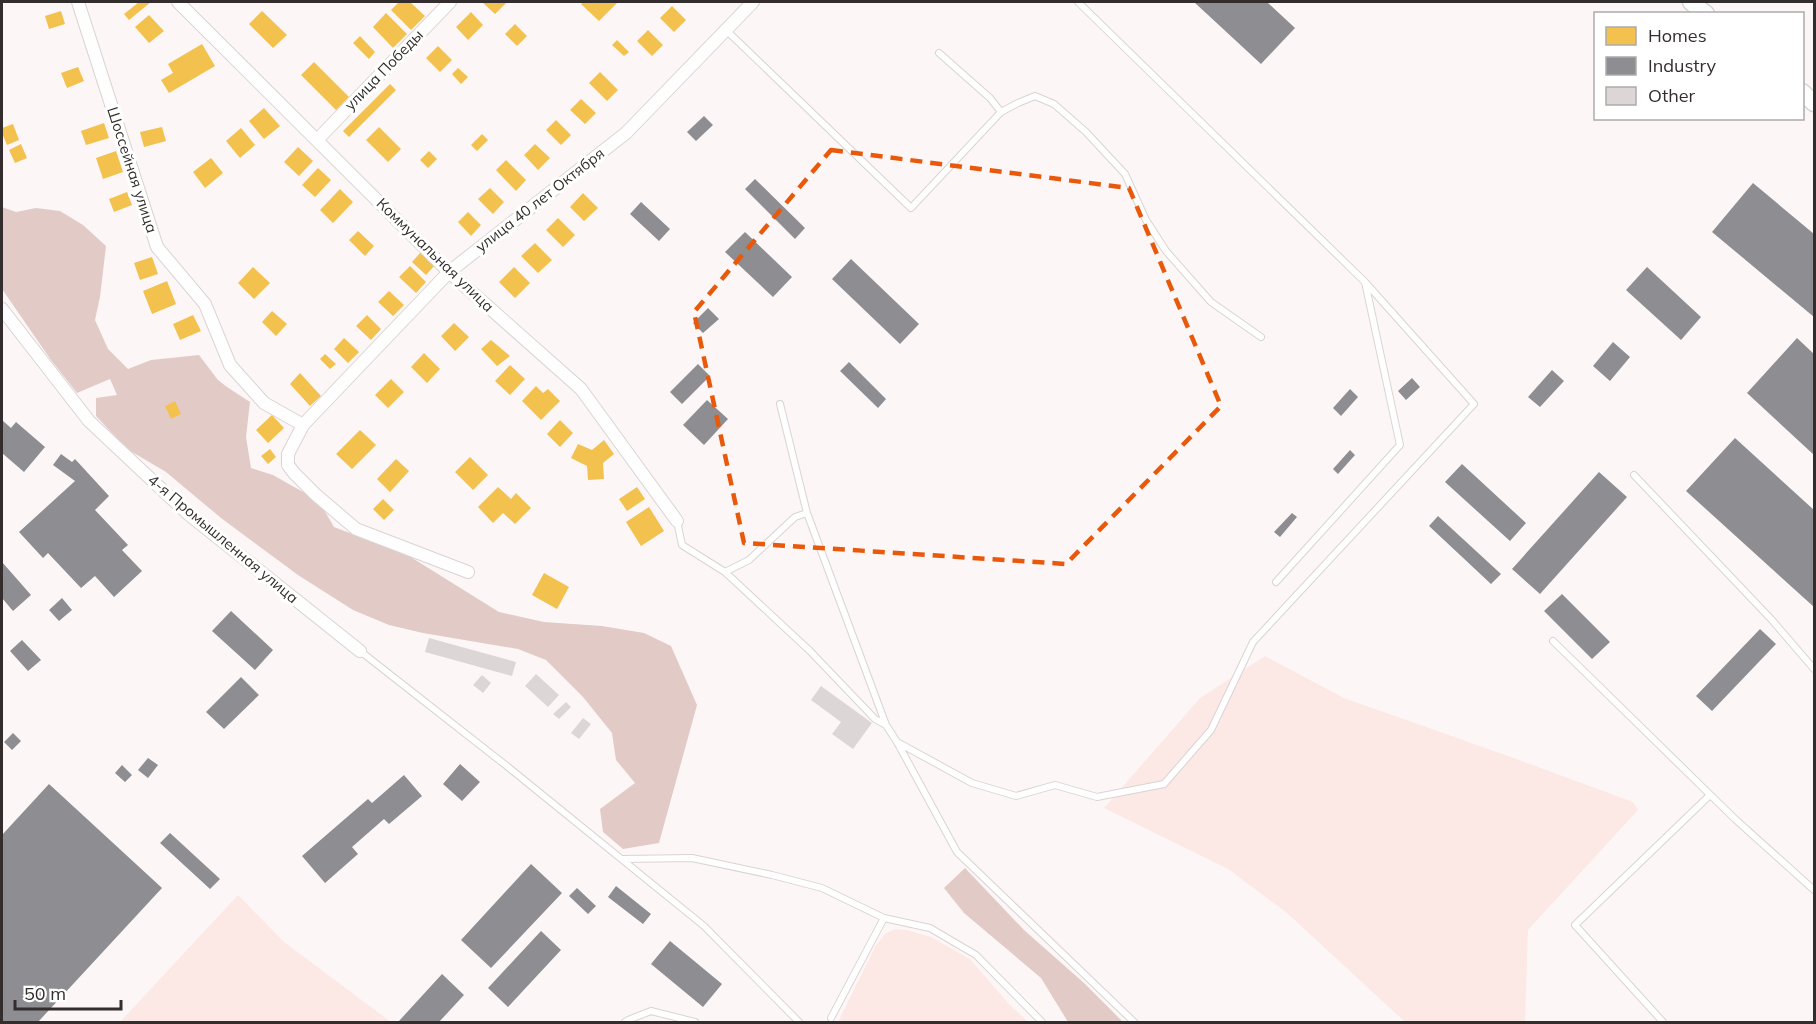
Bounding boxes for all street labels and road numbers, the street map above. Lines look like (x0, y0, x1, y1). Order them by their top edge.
street label: улица Победы (340, 25, 427, 114)
street label: Шоссейная улица (103, 104, 162, 235)
street label: улица 40 лет Октября (471, 143, 608, 256)
street label: Коммунальная улица (373, 194, 498, 316)
street label: 4-я Промышленная улица (144, 470, 302, 607)

